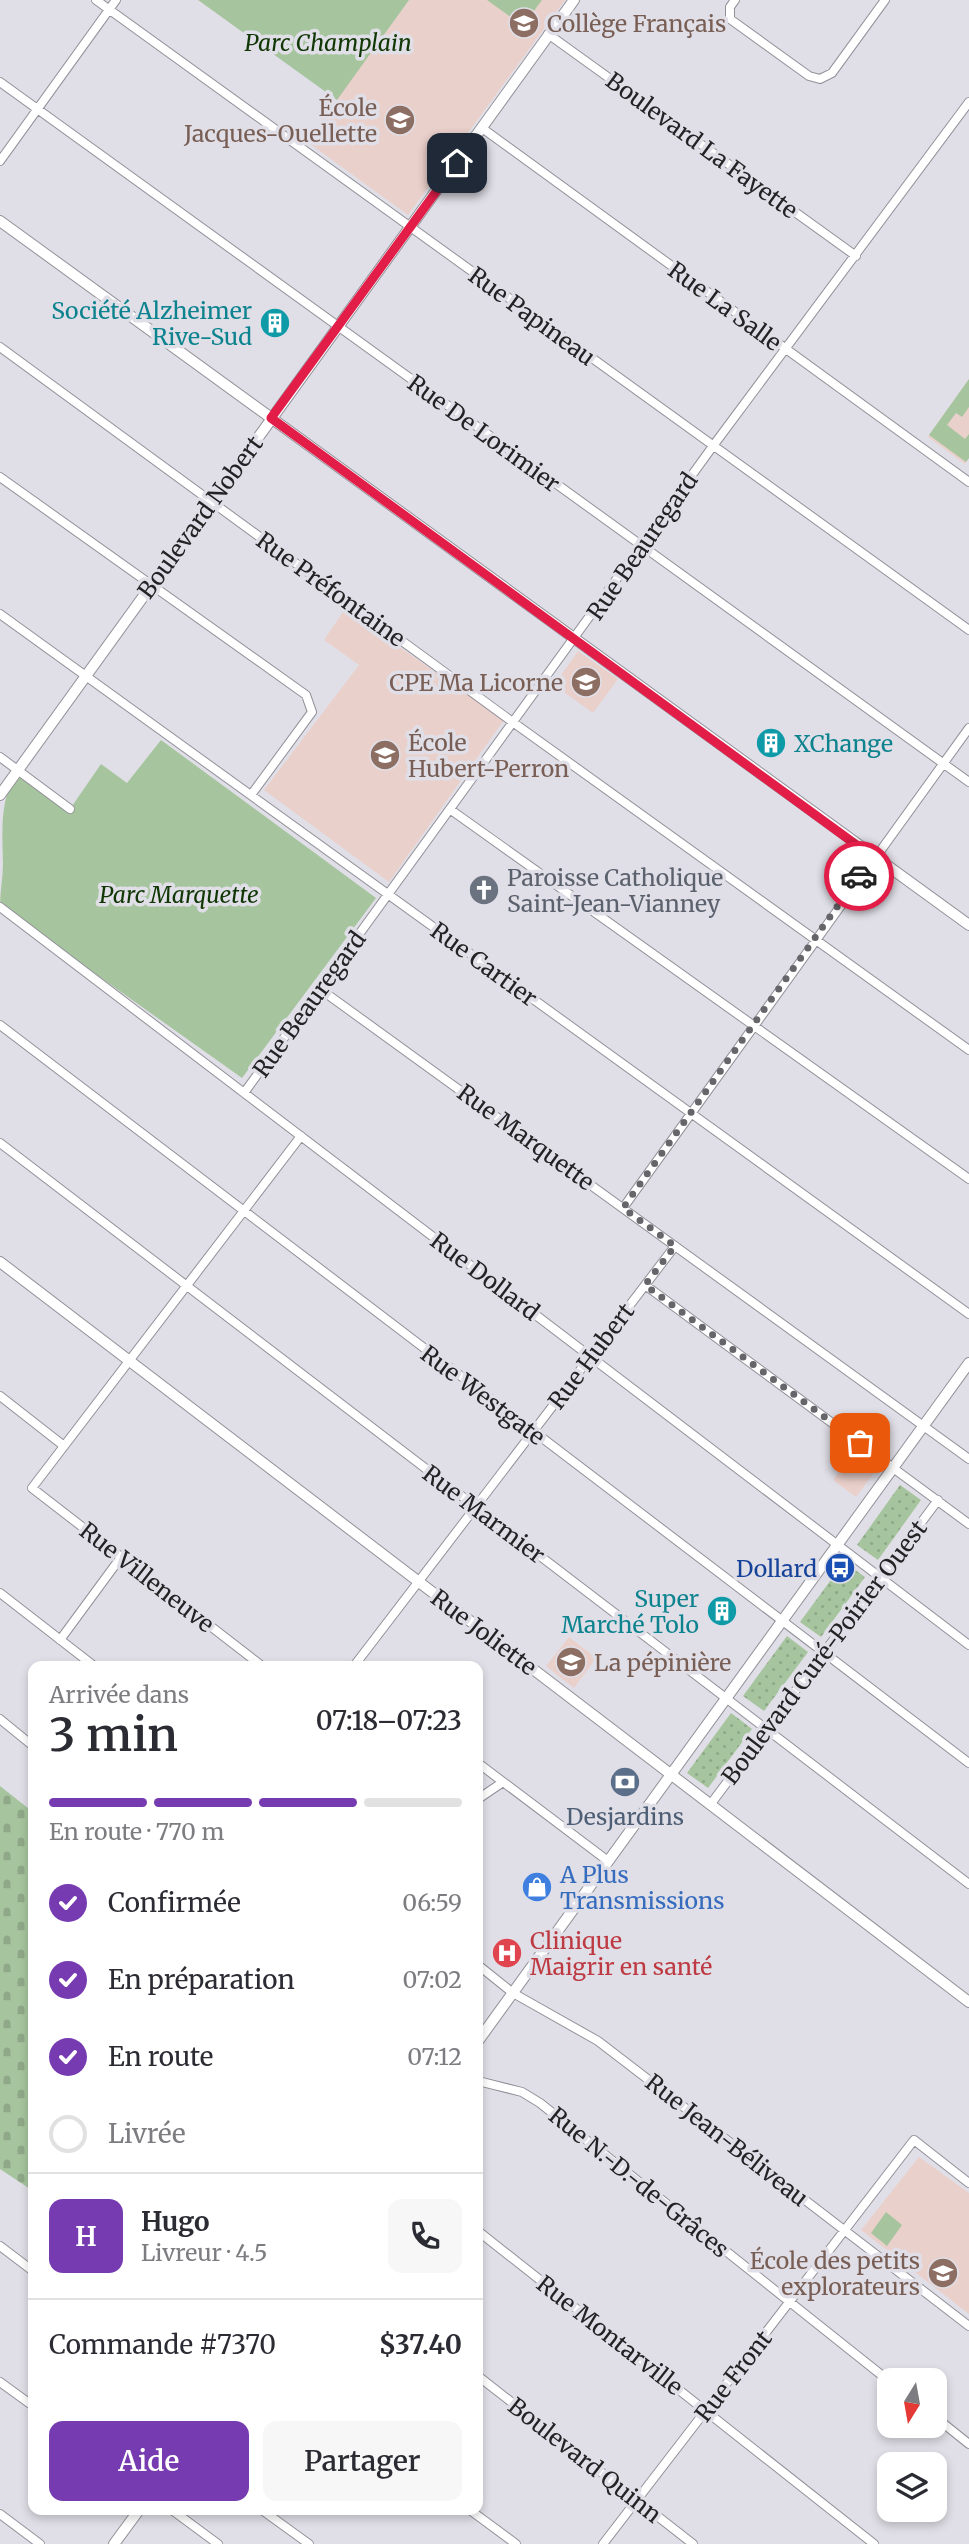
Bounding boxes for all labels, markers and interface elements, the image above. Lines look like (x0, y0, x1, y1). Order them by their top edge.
school or university icon: Collège Français (507, 6, 541, 40)
place label: Collège Français (547, 9, 726, 38)
park label: Parc Champlain (244, 28, 412, 57)
street label: Boulevard La Fayette (600, 66, 804, 224)
place label: École Jacques-Ouellette (183, 93, 377, 148)
school or university icon: École Jacques-Ouellette (383, 103, 417, 137)
pin (427, 133, 487, 193)
icon: home (438, 144, 476, 182)
street label: Rue La Salle (663, 255, 787, 357)
street label: Rue Papineau (463, 260, 601, 372)
place label: Société Alzheimer Rive-Sud (51, 296, 252, 351)
building icon: Société Alzheimer Rive-Sud (258, 306, 292, 340)
street label: Rue De Lorimier (402, 368, 566, 498)
street label: Boulevard Nobert (131, 430, 269, 604)
street label: Rue Beauregard (580, 467, 704, 625)
street label: Rue Préfontaine (251, 525, 411, 653)
school or university icon: CPE Ma Licorne (569, 665, 603, 699)
place label: CPE Ma Licorne (389, 668, 563, 697)
building icon: XChange (754, 726, 788, 760)
place label: École Hubert-Perron (408, 728, 569, 783)
place label: XChange (794, 729, 893, 758)
school or university icon: École Hubert-Perron (368, 738, 402, 772)
courier (824, 841, 894, 911)
icon: car (840, 857, 878, 895)
place label: Paroisse Catholique Saint-Jean-Vianney (507, 863, 723, 918)
church icon: Paroisse Catholique Saint-Jean-Vianney (467, 873, 501, 907)
park label: Parc Marquette (99, 880, 259, 909)
street label: Rue Cartier (425, 916, 543, 1012)
street label: Rue Beauregard (246, 925, 372, 1083)
street label: Rue Marquette (452, 1078, 600, 1196)
street label: Rue Dollard (425, 1226, 545, 1326)
street label: Rue Hubert (542, 1297, 640, 1415)
street label: Rue Westgate (415, 1339, 551, 1451)
pin (830, 1413, 890, 1473)
icon: bag (841, 1424, 879, 1462)
street label: Rue Marmier (417, 1459, 551, 1569)
street label: Boulevard Curé-Poirier Ouest (715, 1514, 933, 1790)
street label: Rue Villeneuve (74, 1516, 220, 1638)
bus stop icon: Dollard (823, 1551, 857, 1585)
place label: Dollard (736, 1554, 817, 1583)
street label: Rue Joliette (425, 1583, 543, 1681)
place label: Super Marché Tolo (561, 1584, 699, 1639)
building icon: Super Marché Tolo (705, 1594, 739, 1628)
school or university icon: La pépinière (554, 1645, 588, 1679)
place label: La pépinière (594, 1648, 731, 1677)
text: Arrivée dans (49, 1680, 189, 1709)
text: 07:18–07:23 (316, 1704, 462, 1737)
text: 3 min (49, 1706, 178, 1764)
bank icon: Desjardins (608, 1765, 642, 1799)
place label: Desjardins (566, 1802, 684, 1831)
text: En route · 770 m (49, 1817, 224, 1846)
place label: A Plus Transmissions (559, 1860, 725, 1915)
shop icon: A Plus Transmissions (520, 1870, 554, 1904)
icon: check (49, 1884, 87, 1922)
text: Confirmée (108, 1886, 241, 1919)
text: 06:59 (402, 1888, 462, 1917)
place label: Clinique Maigrir en santé (530, 1926, 712, 1981)
hospital icon: Clinique Maigrir en santé (490, 1936, 524, 1970)
icon: check (49, 1961, 87, 1999)
text: En préparation (108, 1963, 295, 1996)
text: 07:02 (403, 1965, 462, 1994)
icon: check (49, 2038, 87, 2076)
text: En route (108, 2040, 213, 2073)
text: 07:12 (407, 2042, 462, 2071)
street label: Rue Jean-Béliveau (640, 2067, 814, 2213)
street label: Rue N.-D.-de-Grâces (543, 2101, 735, 2263)
text: Livrée (108, 2117, 186, 2150)
button: phone (388, 2199, 462, 2273)
text: Hugo (141, 2205, 210, 2238)
text: H (75, 2220, 97, 2253)
text: Livreur · 4.5 (141, 2238, 268, 2267)
place label: École des petits explorateurs (750, 2246, 920, 2301)
school or university icon: École des petits explorateurs (926, 2256, 960, 2290)
street label: Rue Montarville (531, 2269, 689, 2401)
street label: Rue Front (688, 2325, 778, 2427)
text: Commande #7370 (49, 2328, 276, 2361)
text: $37.40 (379, 2328, 462, 2361)
north arrow (877, 2368, 947, 2438)
map controls (877, 2368, 947, 2522)
street label: Boulevard Quinn (503, 2391, 667, 2529)
button: Aide (49, 2421, 249, 2501)
button: Partager (263, 2421, 462, 2501)
button: layers (877, 2452, 947, 2522)

